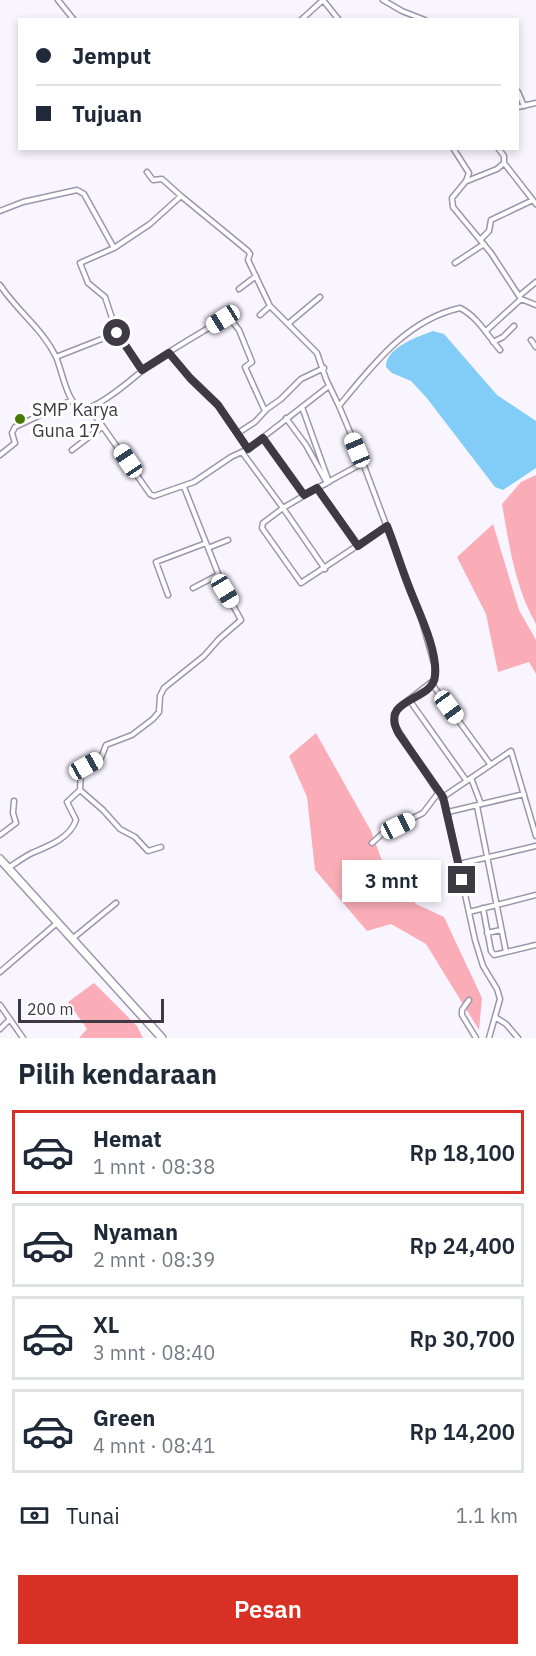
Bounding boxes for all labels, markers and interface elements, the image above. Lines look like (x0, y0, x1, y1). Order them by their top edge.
text: Jemput (72, 41, 151, 70)
text: Tujuan (72, 99, 142, 128)
car (203, 302, 243, 336)
route start (103, 319, 130, 346)
place label: SMP Karya Guna 17 (32, 398, 118, 442)
marker: SMP Karya Guna 17 (13, 412, 27, 426)
car (342, 430, 372, 470)
car (110, 441, 146, 481)
car (208, 571, 242, 611)
car (431, 687, 467, 727)
car (66, 749, 106, 783)
car (378, 810, 418, 842)
callout: 3 mnt (342, 859, 441, 901)
route end (448, 866, 475, 893)
text: 3 mnt (365, 867, 418, 894)
scale bar (18, 996, 164, 1024)
text: 200 m (27, 999, 74, 1019)
text: Pilih kendaraan (18, 1056, 217, 1091)
text: Hemat (93, 1124, 162, 1153)
icon: car (21, 1125, 75, 1179)
text: Rp 18,100 (409, 1138, 515, 1167)
text: 1 mnt · 08:38 (93, 1153, 215, 1180)
text: Nyaman (93, 1217, 178, 1246)
icon: car (21, 1218, 75, 1272)
text: Rp 24,400 (409, 1231, 515, 1260)
text: 2 mnt · 08:39 (93, 1246, 215, 1273)
text: XL (93, 1310, 119, 1339)
icon: car (21, 1311, 75, 1365)
text: Rp 30,700 (409, 1324, 515, 1353)
text: 3 mnt · 08:40 (93, 1339, 215, 1366)
text: Green (93, 1403, 155, 1432)
icon: car (21, 1404, 75, 1458)
text: Rp 14,200 (409, 1417, 515, 1446)
text: 4 mnt · 08:41 (93, 1432, 215, 1459)
icon: cash (18, 1499, 51, 1532)
text: Tunai (66, 1501, 120, 1530)
text: 1.1 km (456, 1502, 518, 1529)
button: Pesan (18, 1575, 518, 1644)

